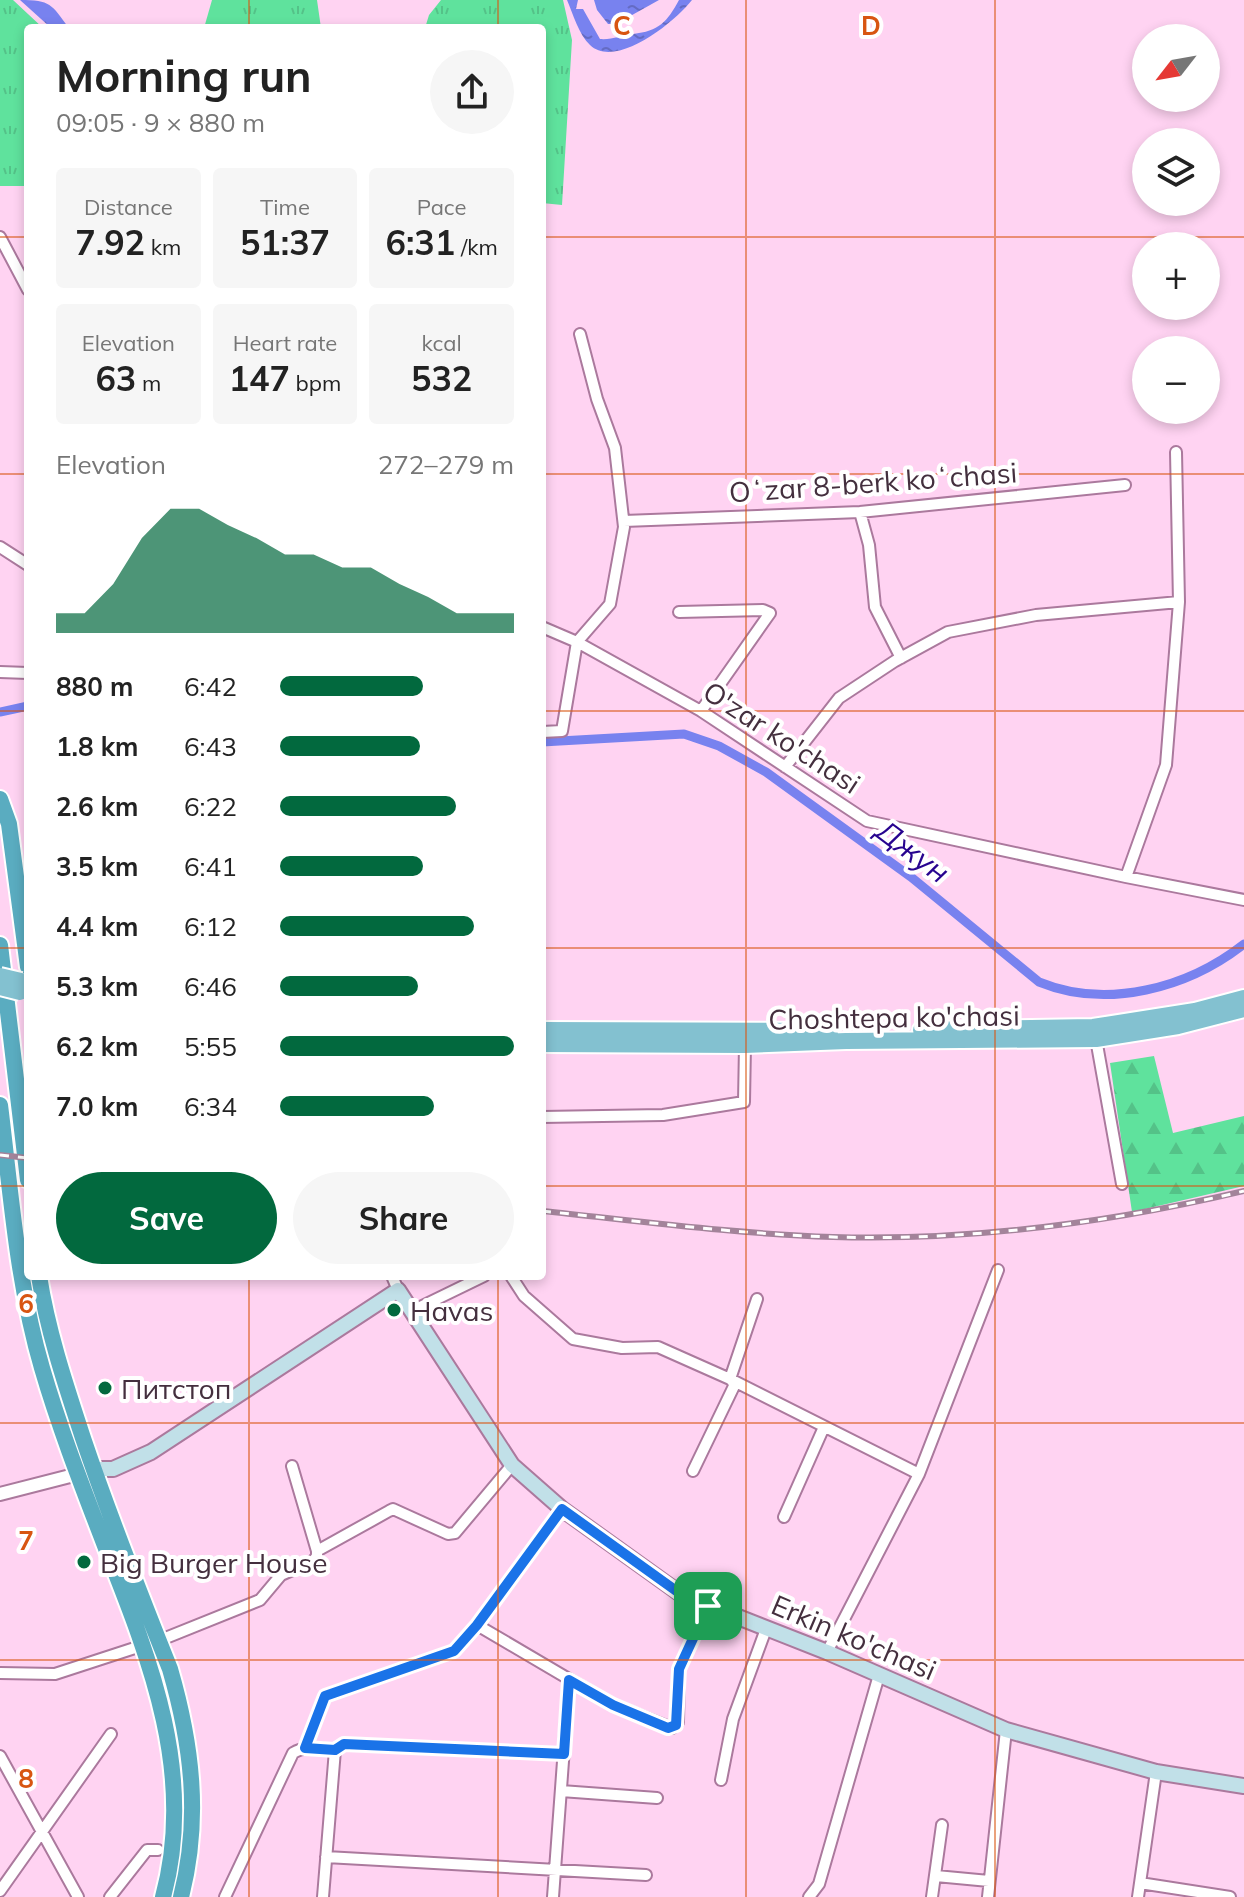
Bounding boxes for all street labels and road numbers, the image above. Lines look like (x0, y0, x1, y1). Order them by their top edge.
street label: Oʻzar 8-berk koʻchasi (728, 454, 1018, 510)
street label: O'zar ko'chasi (697, 673, 867, 801)
street label: Choshtepa ko'chasi (768, 997, 1020, 1037)
street label: Erkin ko'chasi (766, 1587, 942, 1687)

